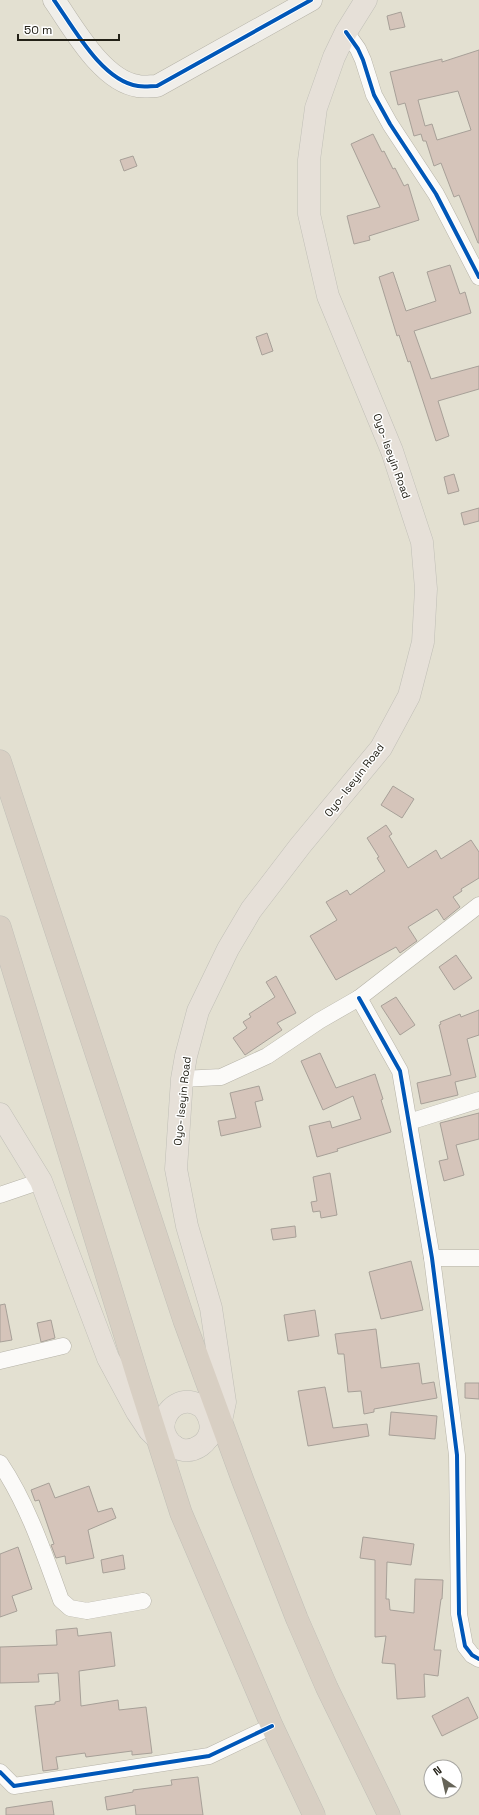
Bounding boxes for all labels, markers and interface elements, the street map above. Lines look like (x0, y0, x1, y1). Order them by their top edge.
scale bar (18, 16, 119, 42)
text: 50 m (24, 22, 52, 38)
street label: Oyo- Iseyin Road (370, 412, 414, 500)
street label: Oyo- Iseyin Road (321, 740, 387, 820)
street label: Oyo- Iseyin Road (170, 1056, 194, 1146)
north arrow (423, 1759, 463, 1799)
text: N (430, 1763, 444, 1779)

